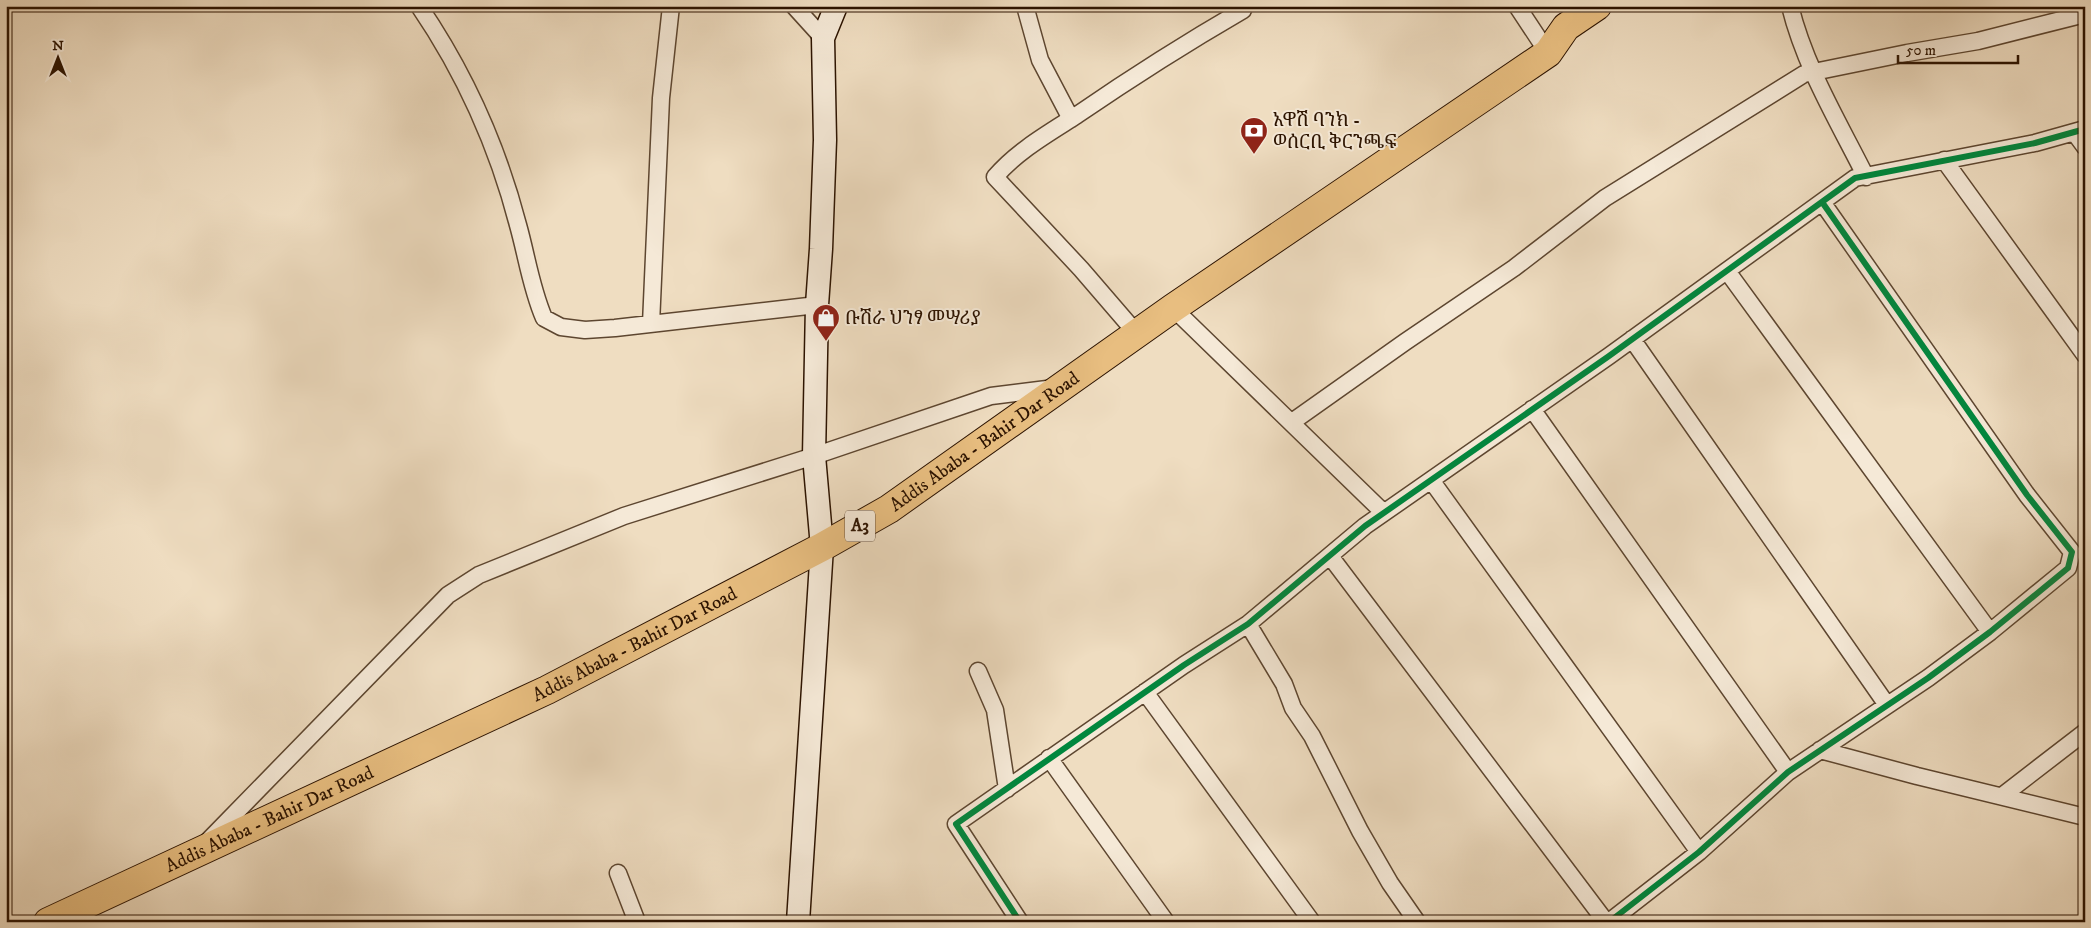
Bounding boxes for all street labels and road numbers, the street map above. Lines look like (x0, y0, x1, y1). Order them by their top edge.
street label: Addis Ababa - Bahir Dar Road (885, 366, 1084, 517)
road number: A3 (845, 511, 875, 542)
street label: Addis Ababa - Bahir Dar Road (529, 582, 741, 707)
street label: Addis Ababa - Bahir Dar Road (161, 761, 378, 877)

